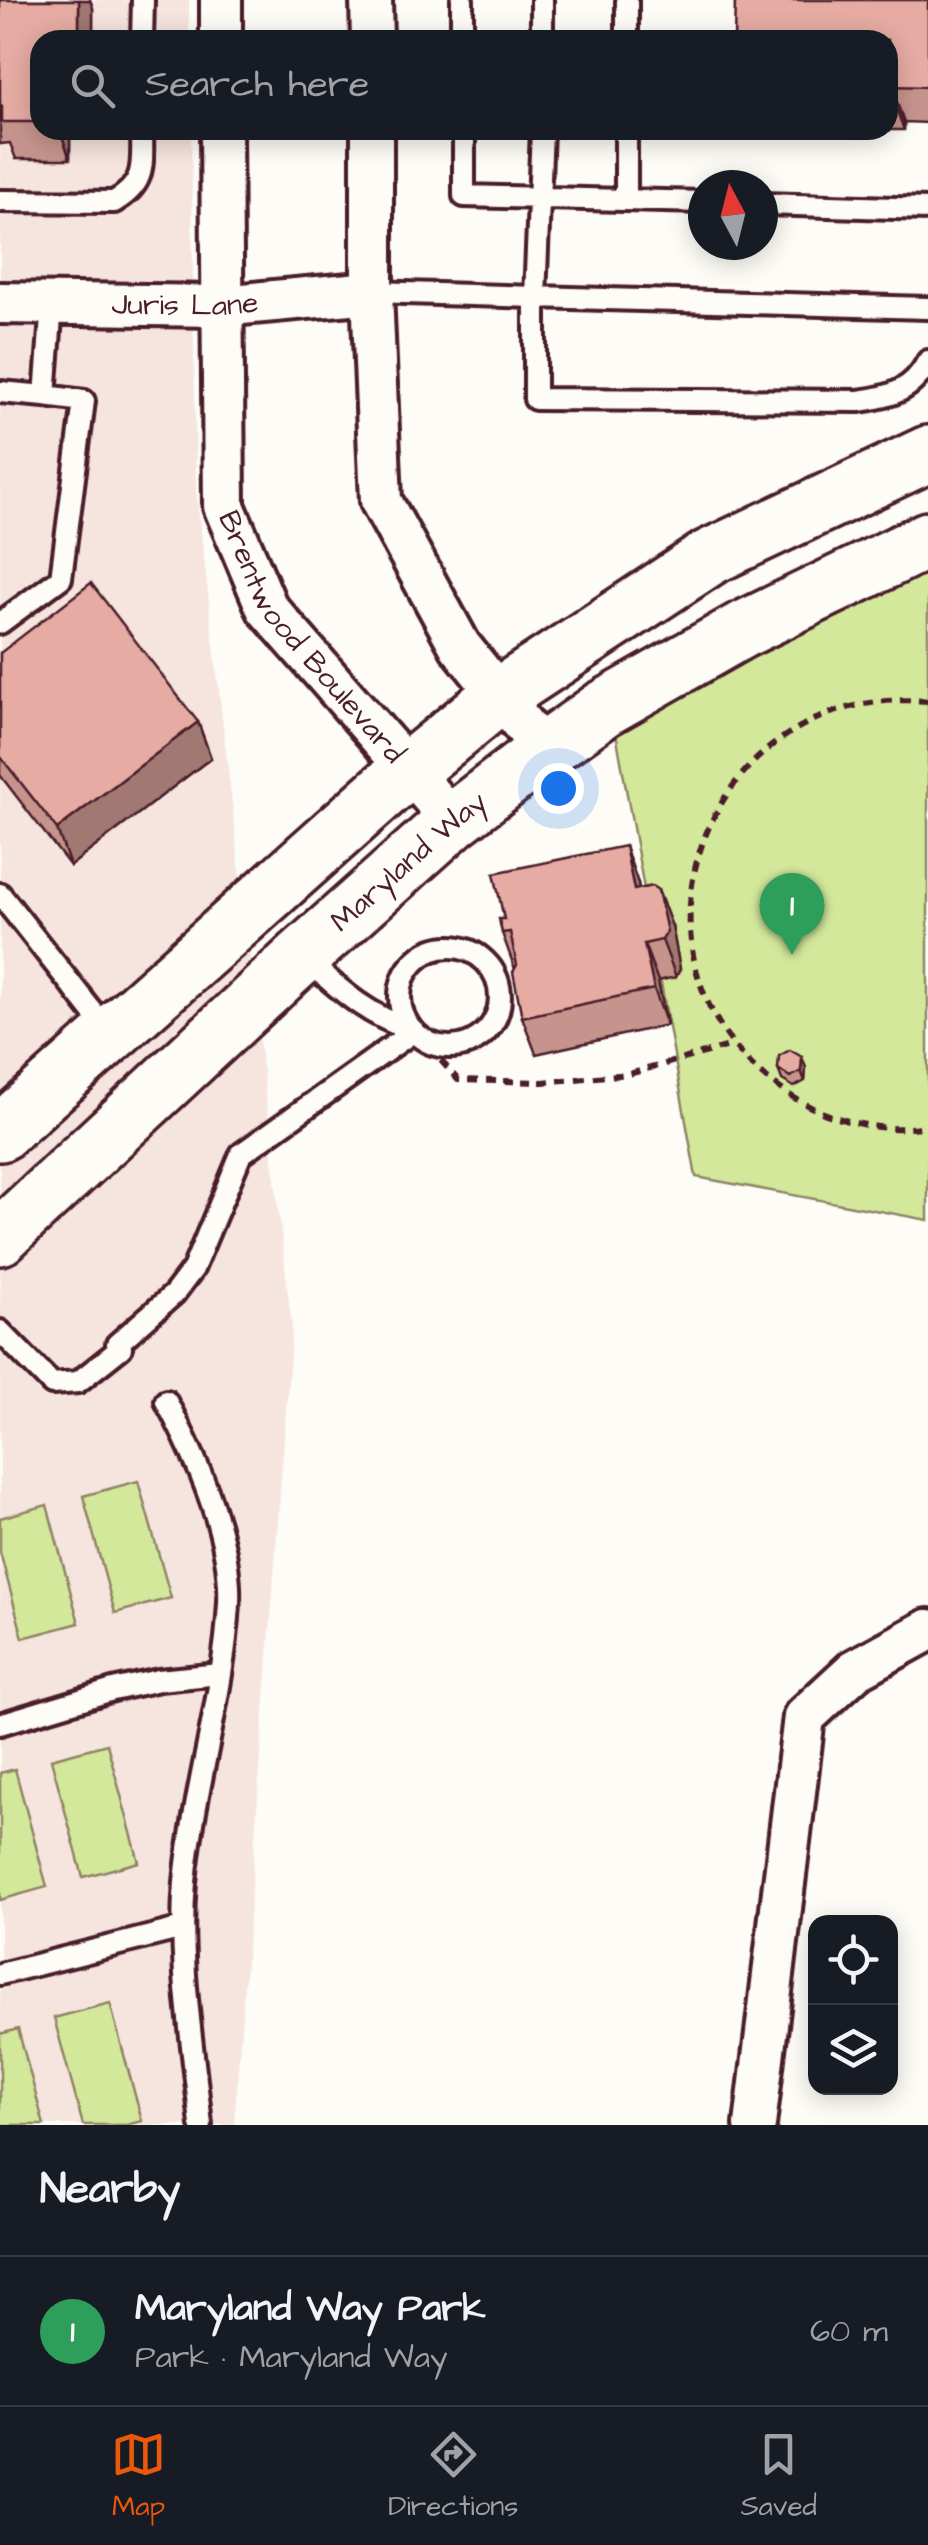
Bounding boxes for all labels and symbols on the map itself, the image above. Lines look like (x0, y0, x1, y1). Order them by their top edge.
north arrow (688, 170, 778, 260)
street label: Juris Lane (111, 282, 260, 327)
street label: Brentwood Boulevard (207, 504, 415, 773)
your location (533, 763, 584, 814)
street label: Maryland Way (321, 781, 496, 942)
pin: 1 (760, 872, 824, 955)

